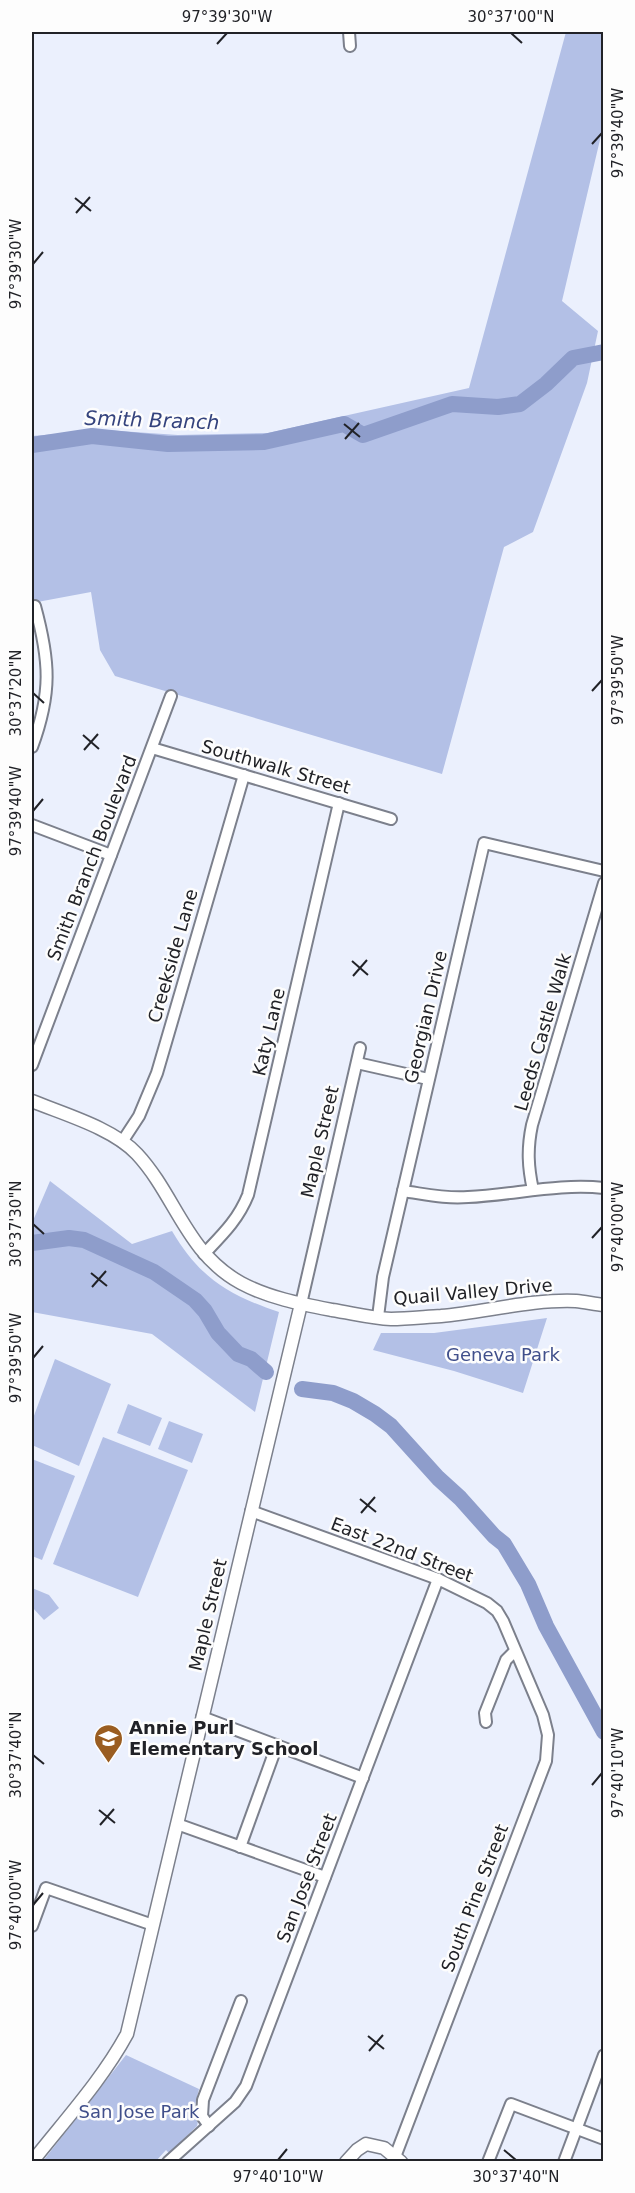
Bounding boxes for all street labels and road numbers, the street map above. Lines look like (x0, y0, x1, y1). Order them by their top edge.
street label: Southwalk Street (199, 735, 353, 798)
street label: Smith Branch Boulevard (43, 752, 140, 964)
street label: Creekside Lane (143, 886, 202, 1025)
street label: Georgian Drive (400, 948, 451, 1085)
street label: Leeds Castle Walk (510, 950, 575, 1113)
street label: Katy Lane (248, 986, 289, 1078)
street label: Maple Street (296, 1084, 343, 1200)
street label: Quail Valley Drive (392, 1274, 553, 1309)
street label: East 22nd Street (328, 1513, 476, 1586)
street label: Maple Street (184, 1557, 231, 1673)
street label: San Jose Street (272, 1810, 341, 1945)
street label: South Pine Street (437, 1821, 512, 1975)

